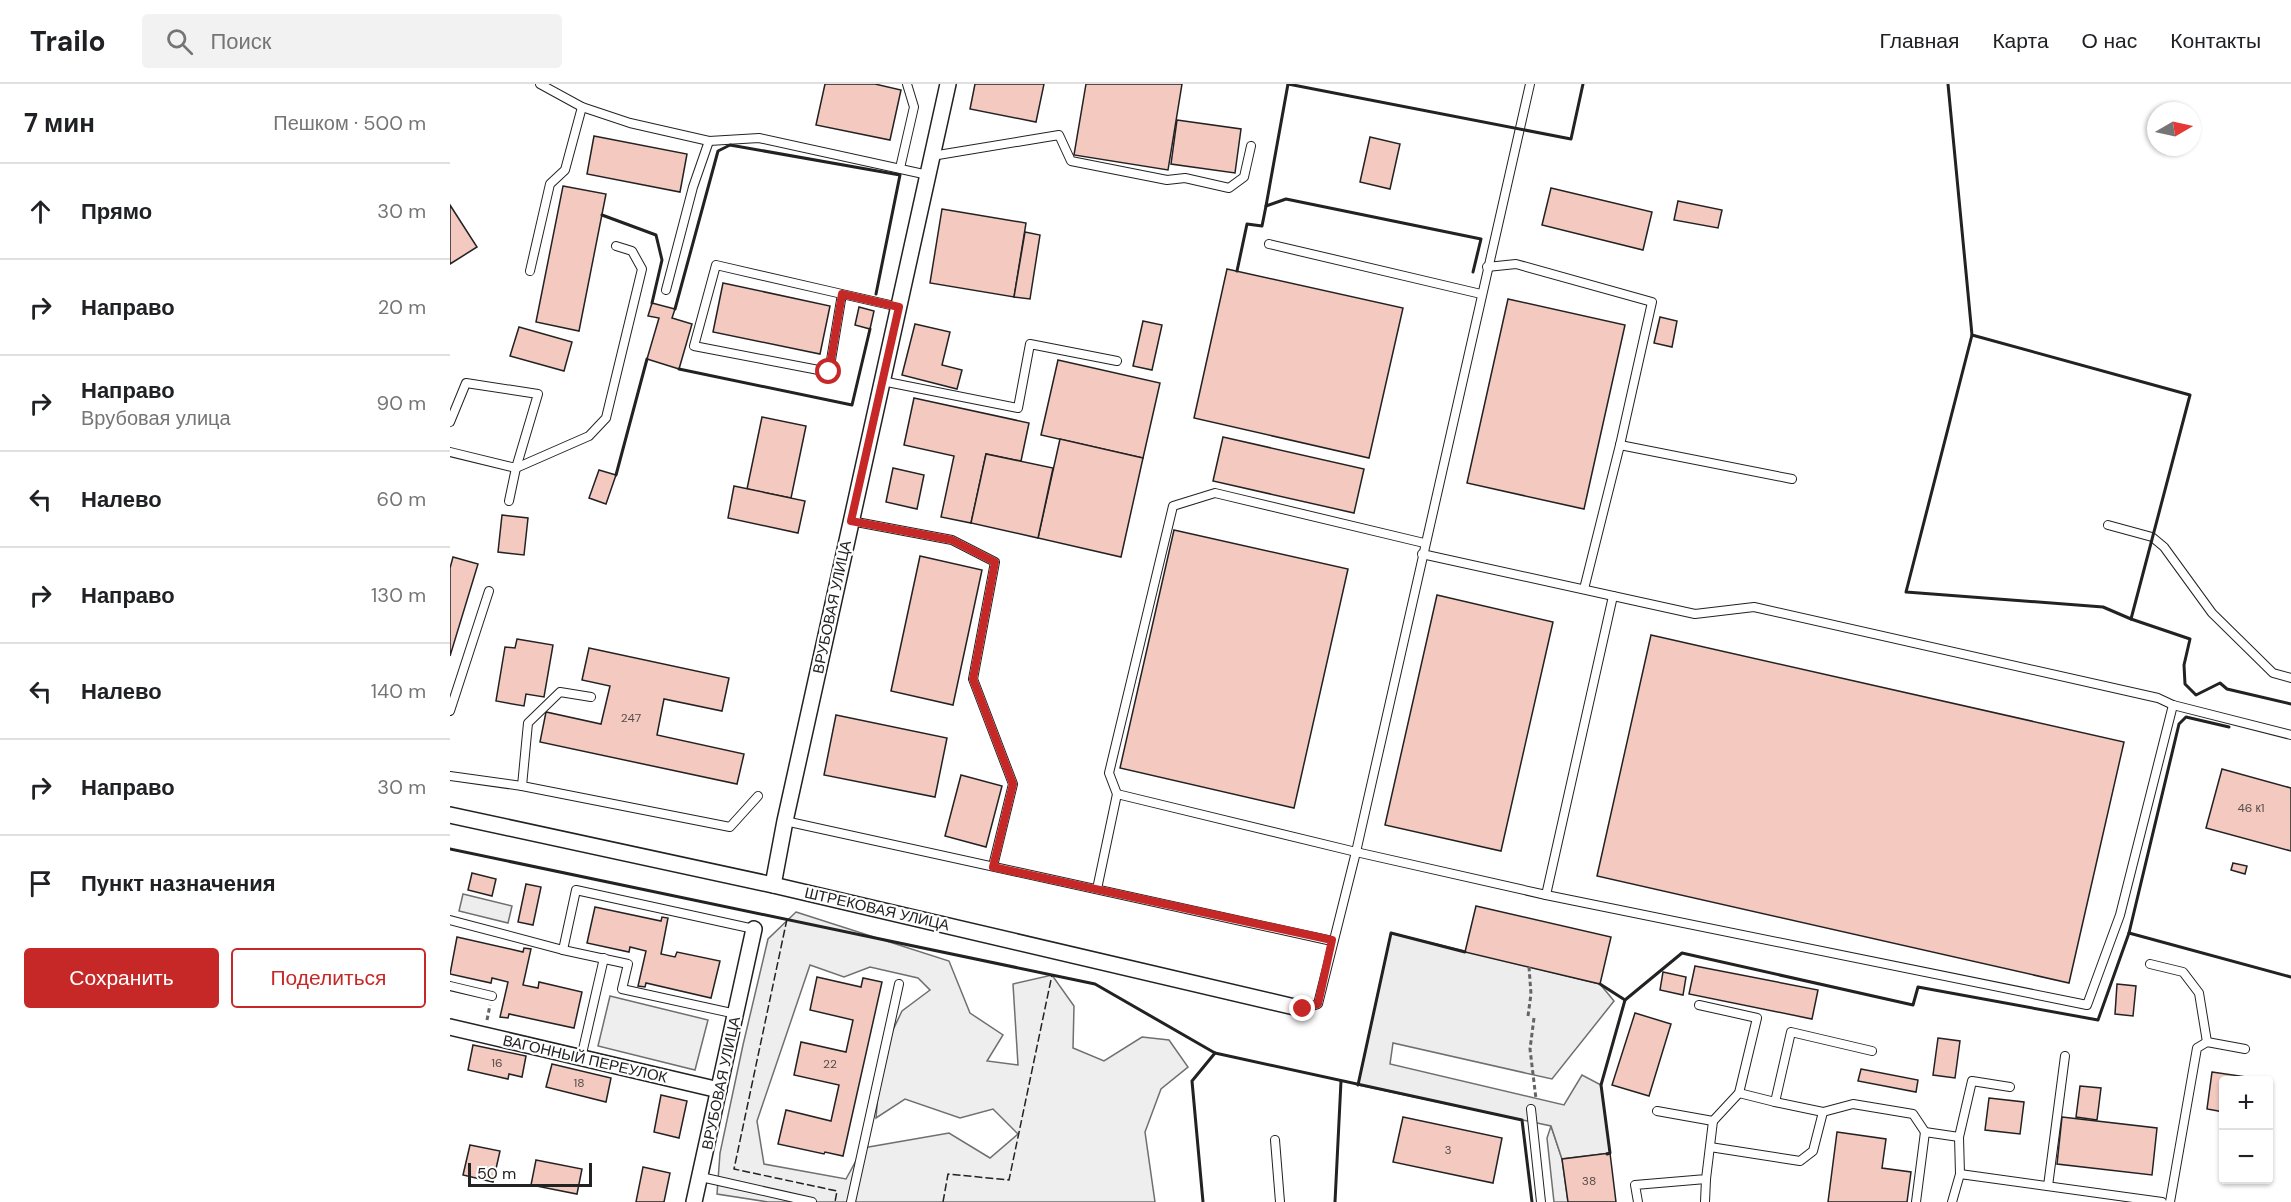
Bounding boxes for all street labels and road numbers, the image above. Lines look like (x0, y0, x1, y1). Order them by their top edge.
street label: ВРУБОВАЯ УЛИЦА (808, 539, 856, 675)
street label: ШТРЕКОВАЯ УЛИЦА (803, 883, 951, 935)
street label: ВРУБОВАЯ УЛИЦА (697, 1015, 745, 1151)
street label: ВАГОННЫЙ ПЕРЕУЛОК (501, 1030, 669, 1088)

